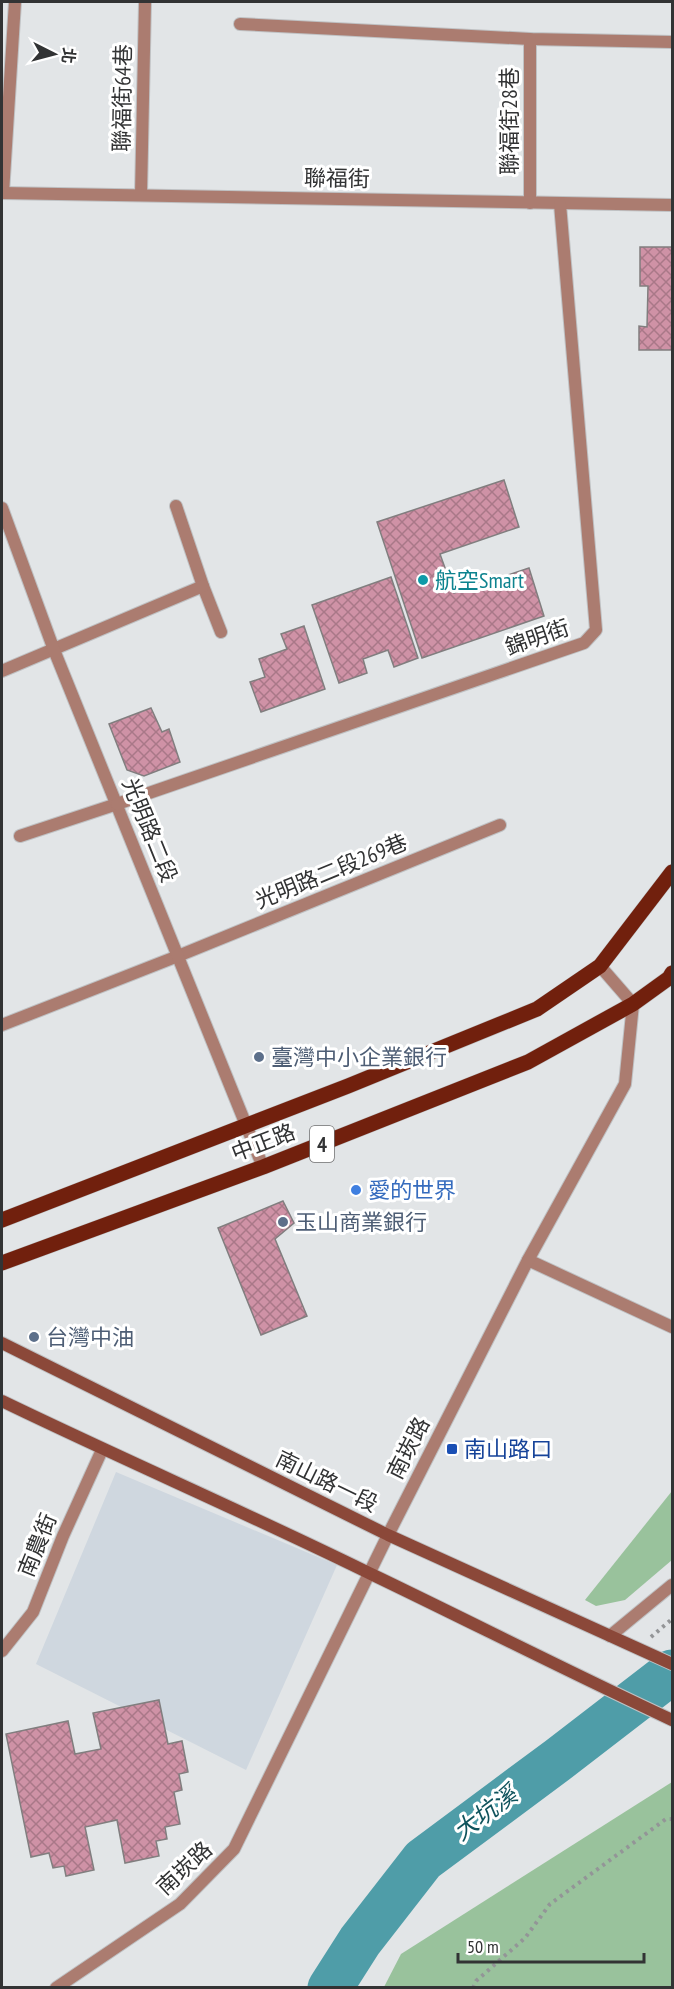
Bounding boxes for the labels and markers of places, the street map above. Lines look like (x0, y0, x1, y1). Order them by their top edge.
place label: 航空Smart (435, 566, 524, 594)
marker: 航空Smart (416, 573, 430, 587)
place label: 臺灣中小企業銀行 (271, 1043, 447, 1071)
marker: 臺灣中小企業銀行 (252, 1050, 266, 1064)
place label: 愛的世界 (368, 1176, 456, 1204)
marker: 愛的世界 (349, 1183, 363, 1197)
place label: 玉山商業銀行 (295, 1208, 427, 1236)
marker: 玉山商業銀行 (276, 1215, 290, 1229)
place label: 台灣中油 (46, 1323, 134, 1351)
marker: 台灣中油 (27, 1330, 41, 1344)
place label: 南山路口 (464, 1435, 552, 1463)
marker: 南山路口 (445, 1442, 459, 1456)

